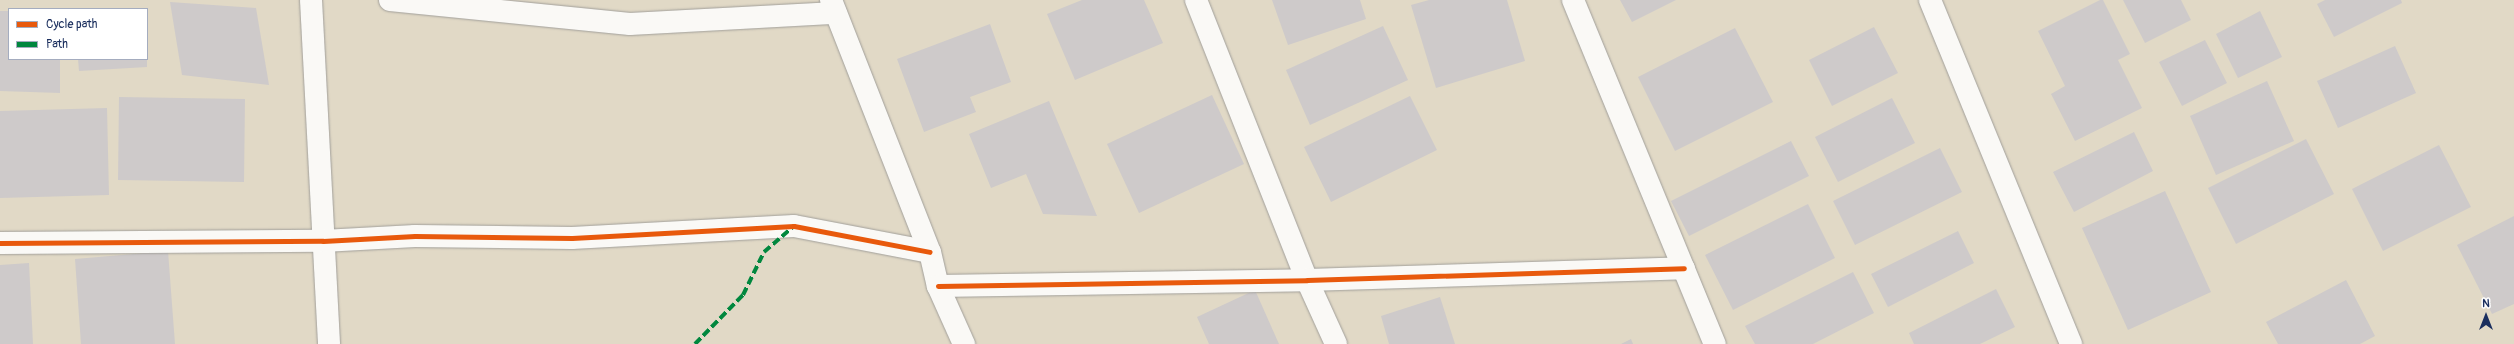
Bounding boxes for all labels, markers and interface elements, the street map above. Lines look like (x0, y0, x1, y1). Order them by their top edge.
legend (8, 8, 148, 60)
text: Cycle path (46, 17, 97, 32)
text: Path (46, 37, 68, 52)
north arrow (2466, 296, 2506, 336)
text: N (2482, 297, 2490, 310)

